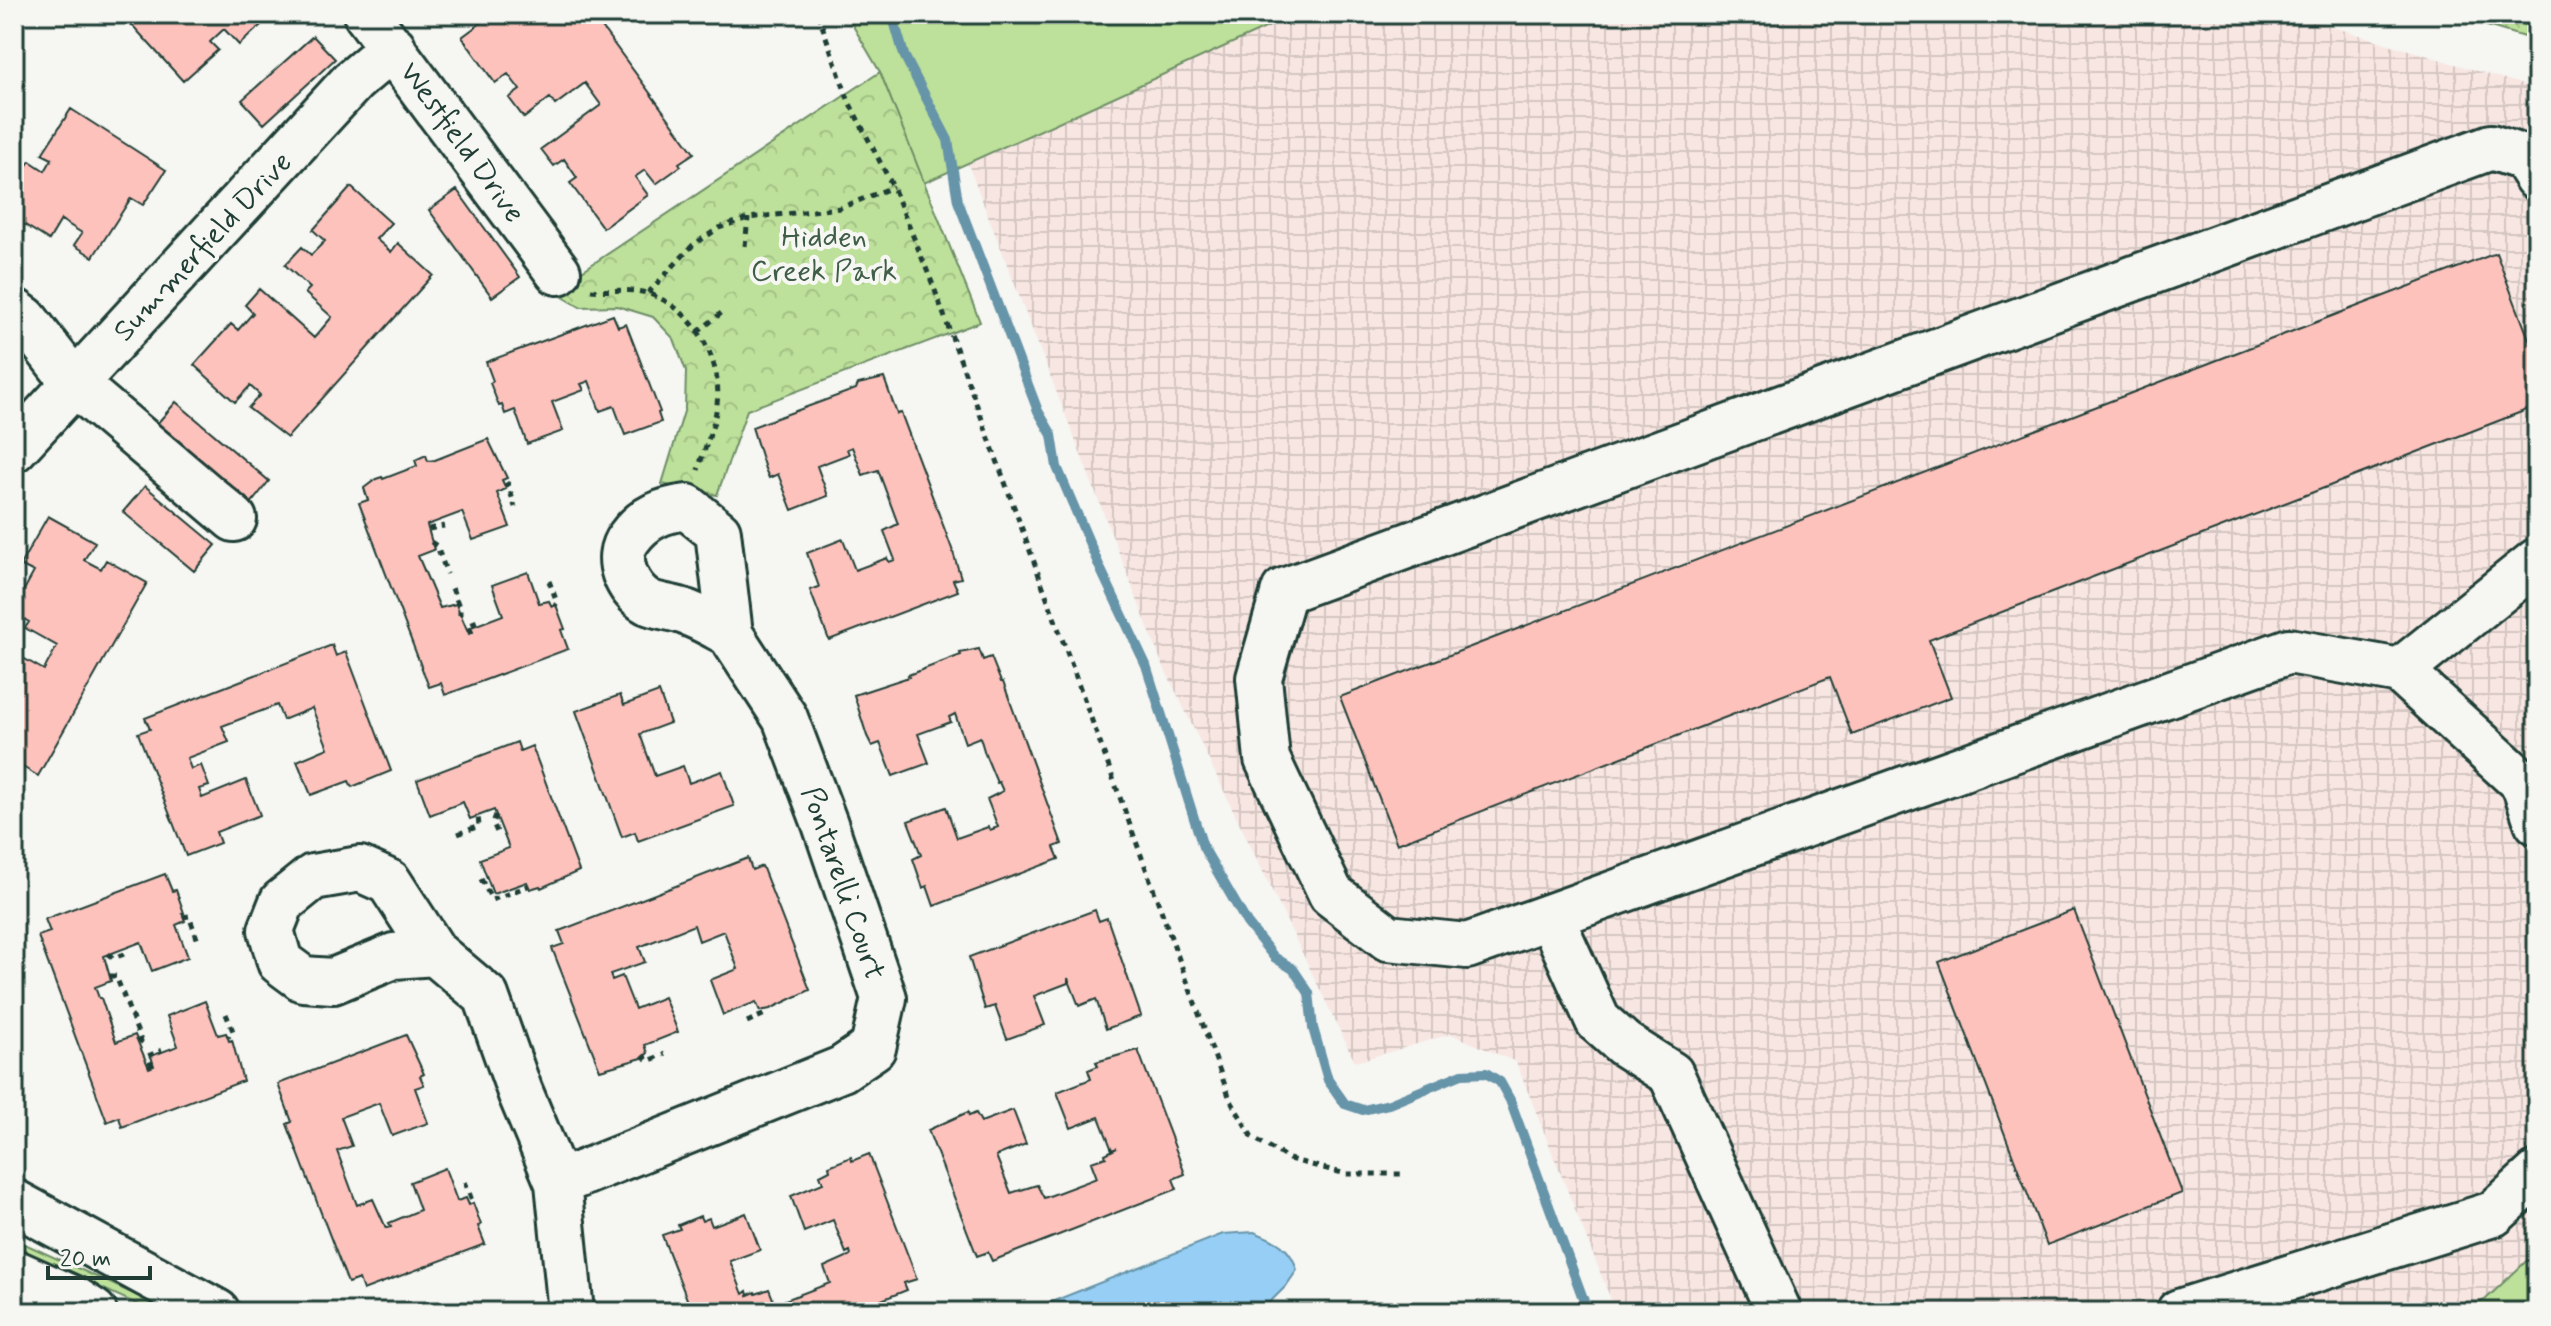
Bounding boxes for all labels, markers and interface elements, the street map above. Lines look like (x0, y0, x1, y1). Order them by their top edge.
street label: Westfield Drive (390, 54, 533, 231)
street label: Summerfield Drive (105, 144, 301, 350)
park label: Hidden Creek Park (751, 218, 897, 291)
street label: Pontarelli Court (791, 782, 894, 985)
scale bar (48, 1230, 150, 1280)
text: 20 m (60, 1244, 111, 1275)

